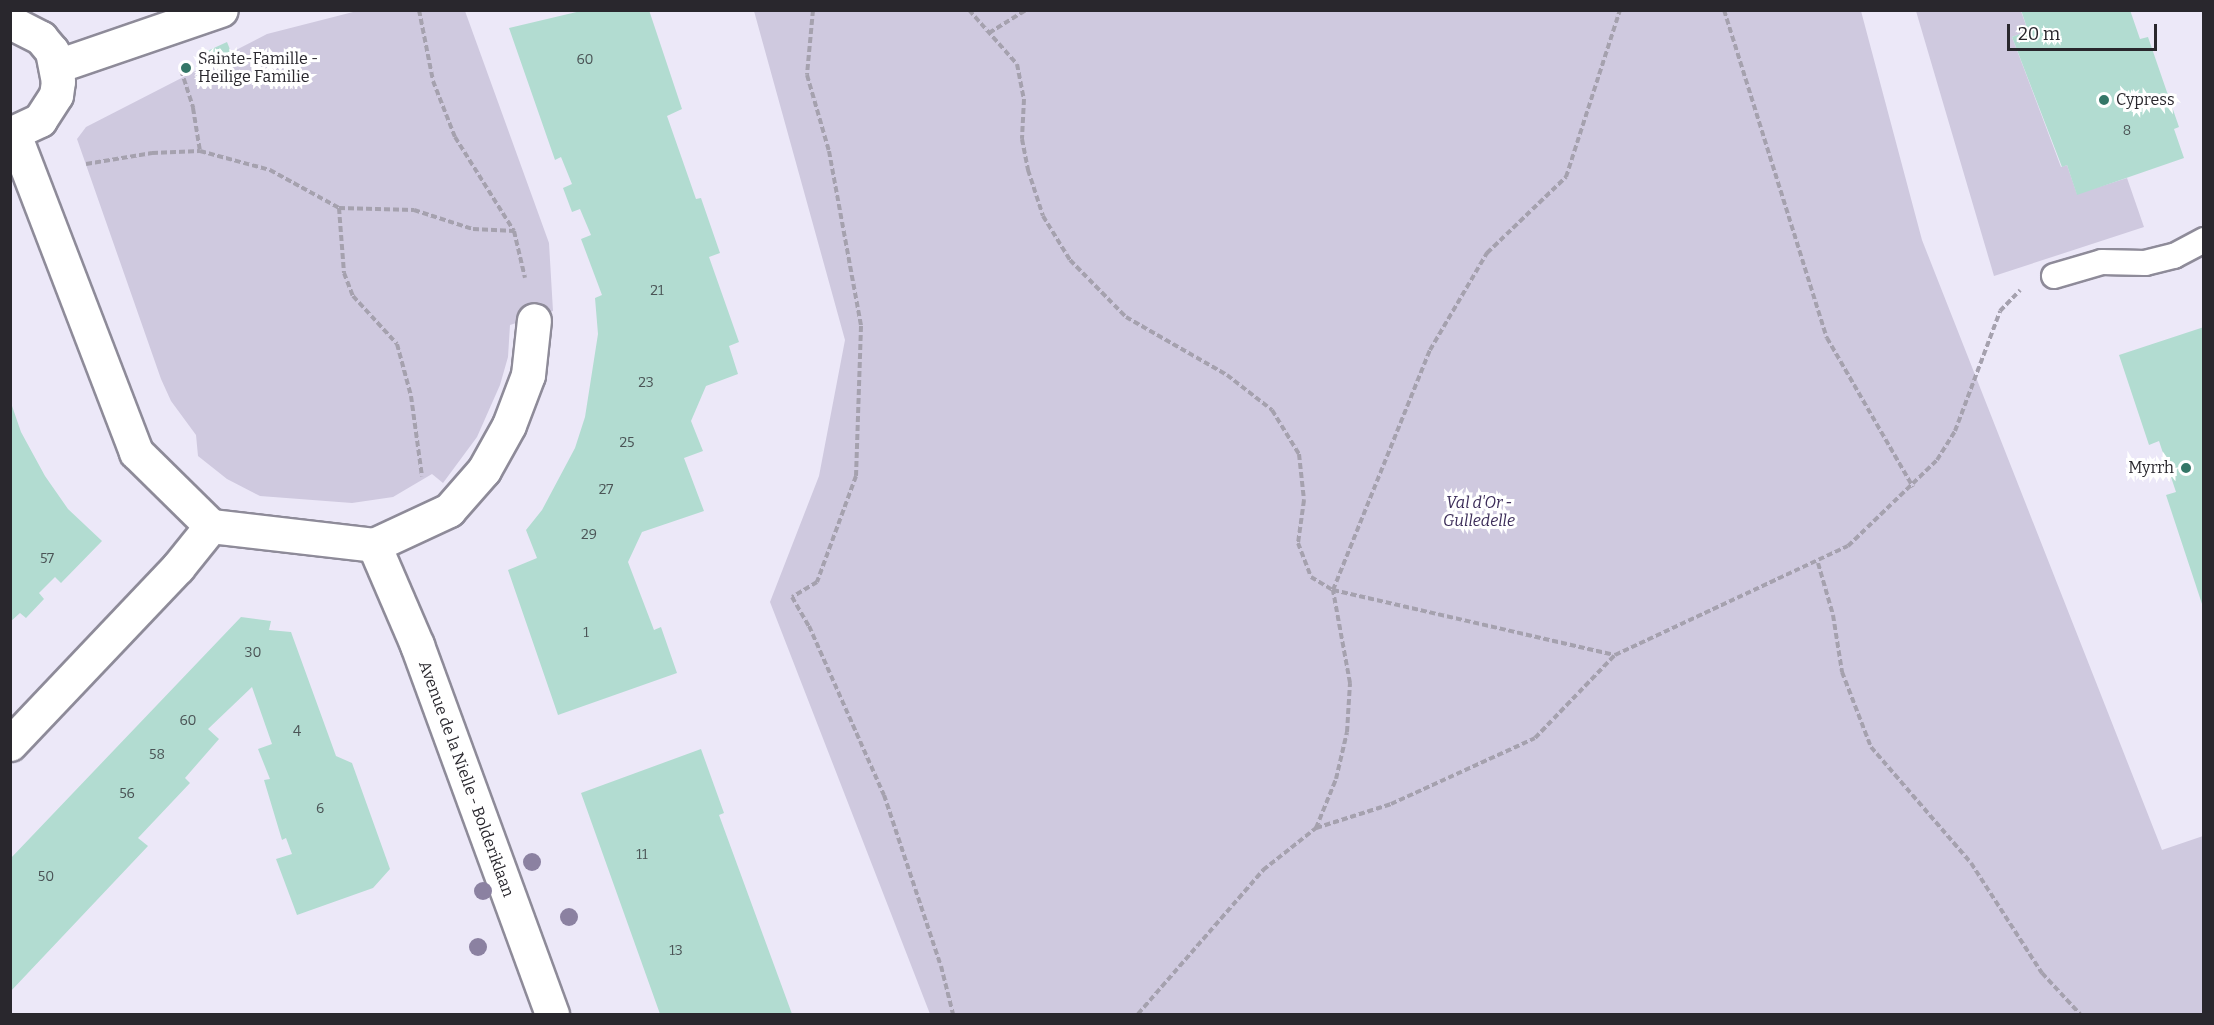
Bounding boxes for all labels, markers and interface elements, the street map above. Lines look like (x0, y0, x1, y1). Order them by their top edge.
scale bar (2010, 12, 2160, 50)
text: 20 m (2018, 23, 2060, 45)
place label: Sainte-Famille - Heilige Familie (198, 49, 318, 87)
house number: 60 (576, 52, 594, 68)
marker: Sainte-Famille - Heilige Familie (179, 61, 193, 75)
place label: Cypress (2116, 90, 2175, 110)
marker: Cypress (2097, 93, 2111, 107)
house number: 8 (2123, 123, 2131, 139)
house number: 21 (650, 283, 664, 299)
house number: 23 (638, 375, 654, 391)
house number: 25 (619, 435, 635, 451)
place label: Myrrh (2128, 458, 2174, 478)
marker: Myrrh (2179, 461, 2193, 475)
house number: 27 (599, 482, 613, 498)
park label: Val d'Or - Gulledelle (1443, 493, 1515, 531)
house number: 29 (581, 527, 597, 543)
house number: 57 (40, 551, 54, 567)
house number: 1 (583, 625, 589, 641)
house number: 30 (245, 645, 261, 661)
street label: Avenue de la Nielle - Bolderiklaan (414, 658, 518, 900)
house number: 60 (179, 713, 197, 729)
house number: 4 (293, 724, 301, 740)
house number: 58 (149, 747, 165, 763)
house number: 56 (119, 786, 135, 802)
house number: 6 (316, 801, 324, 817)
house number: 11 (636, 847, 648, 863)
house number: 50 (38, 869, 54, 885)
house number: 13 (669, 943, 683, 959)

